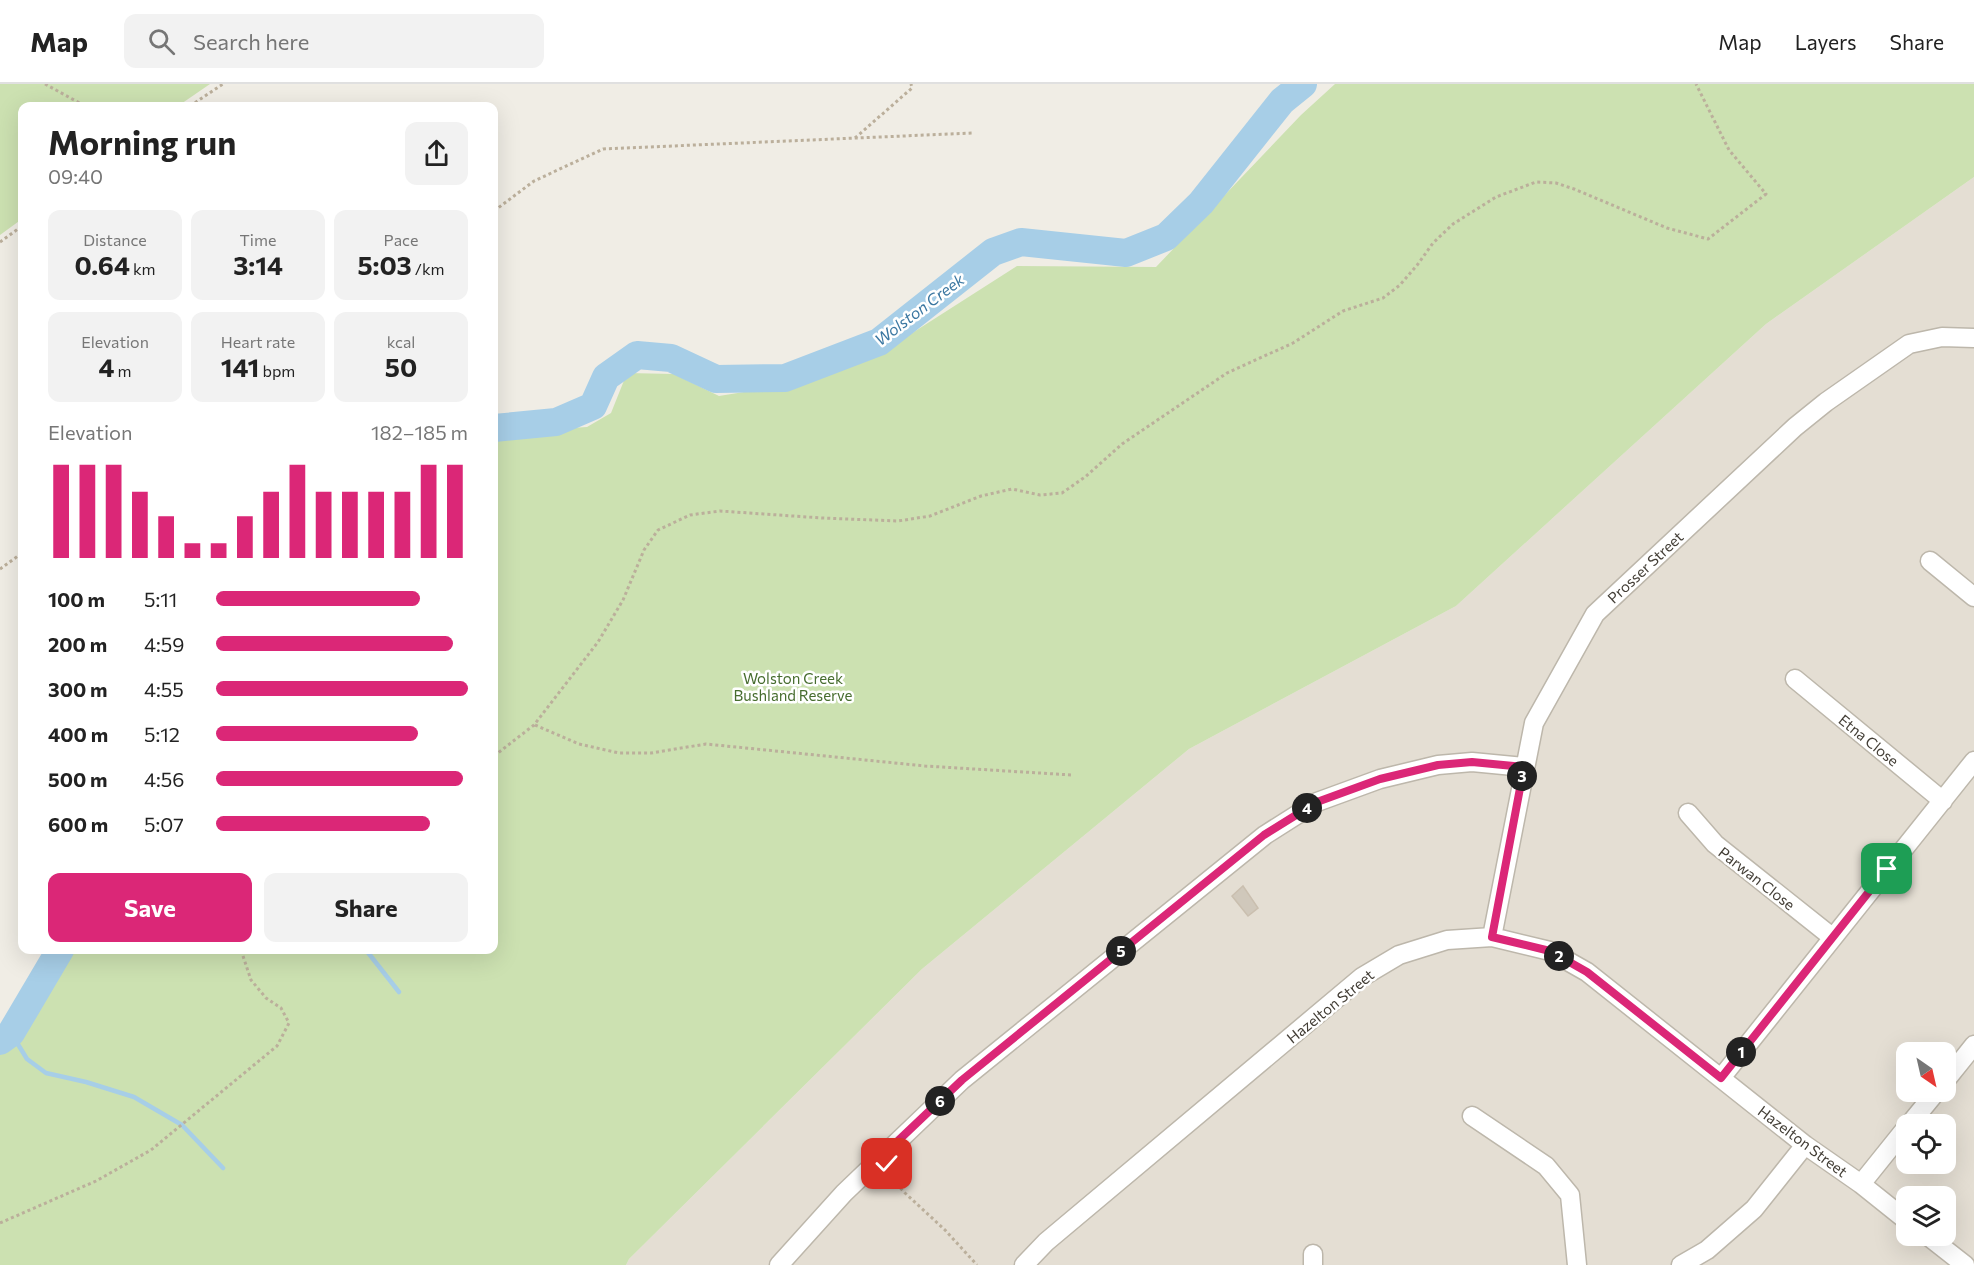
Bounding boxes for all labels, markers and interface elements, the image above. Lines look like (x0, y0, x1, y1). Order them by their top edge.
search box (124, 14, 544, 68)
text: Map (30, 24, 88, 58)
icon: search (145, 25, 178, 58)
text: Search here (193, 28, 309, 55)
text: Map (1718, 29, 1762, 54)
text: Layers (1795, 29, 1857, 54)
text: Share (1890, 29, 1944, 54)
text: Morning run (48, 121, 236, 162)
button: share (405, 122, 468, 185)
text: 09:40 (48, 164, 103, 188)
text: Distance (83, 230, 147, 249)
text: Time (240, 230, 276, 249)
text: Pace (384, 230, 418, 249)
text: 0.64 (74, 249, 130, 280)
text: 3:14 (233, 249, 283, 280)
text: 5:03 (357, 249, 412, 280)
text: km (130, 259, 156, 278)
text: /km (412, 259, 445, 278)
water label: Wolston Creek (871, 269, 968, 349)
text: Elevation (81, 332, 149, 351)
text: Heart rate (221, 332, 295, 351)
text: kcal (387, 332, 415, 351)
text: 4 (99, 351, 114, 382)
text: 141 (221, 351, 259, 382)
text: 50 (385, 351, 417, 382)
text: m (114, 361, 131, 380)
text: bpm (259, 361, 295, 380)
text: Elevation (48, 420, 133, 444)
text: 182–185 m (371, 420, 468, 444)
street label: Prosser Street (1603, 527, 1687, 607)
text: 100 m (48, 587, 105, 611)
text: 5:11 (144, 587, 177, 611)
text: 200 m (48, 632, 107, 656)
text: 4:59 (144, 632, 184, 656)
park label: Wolston Creek Bushland Reserve (734, 669, 852, 704)
text: 300 m (48, 677, 108, 701)
text: 4:55 (144, 677, 184, 701)
street label: Etna Close (1835, 710, 1903, 770)
text: 400 m (48, 722, 108, 746)
text: 5:12 (144, 722, 180, 746)
pin: 3 (1507, 761, 1537, 791)
text: 3 (1517, 766, 1527, 785)
text: 500 m (48, 767, 108, 791)
text: 4:56 (144, 767, 184, 791)
pin: 4 (1292, 793, 1322, 823)
text: 4 (1302, 798, 1312, 817)
text: 600 m (48, 812, 108, 836)
text: 5:07 (144, 812, 184, 836)
street label: Parwan Close (1715, 843, 1799, 913)
pin (1861, 843, 1912, 894)
icon: arrive (1870, 852, 1903, 885)
button: Save (48, 873, 252, 942)
button: Share (264, 873, 468, 942)
pin: 5 (1106, 936, 1136, 966)
text: 5 (1116, 941, 1126, 960)
pin: 2 (1544, 941, 1574, 971)
text: 2 (1554, 946, 1564, 965)
street label: Hazelton Street (1283, 965, 1377, 1047)
pin: 1 (1726, 1037, 1756, 1067)
text: 1 (1737, 1042, 1745, 1061)
north arrow (1896, 1042, 1956, 1102)
map controls (1896, 1042, 1956, 1246)
pin: 6 (925, 1086, 955, 1116)
text: 6 (935, 1091, 945, 1110)
street label: Hazelton Street (1755, 1102, 1851, 1180)
button: locate (1896, 1114, 1956, 1174)
pin (861, 1138, 912, 1189)
icon: check (870, 1147, 903, 1180)
button: layers (1896, 1186, 1956, 1246)

